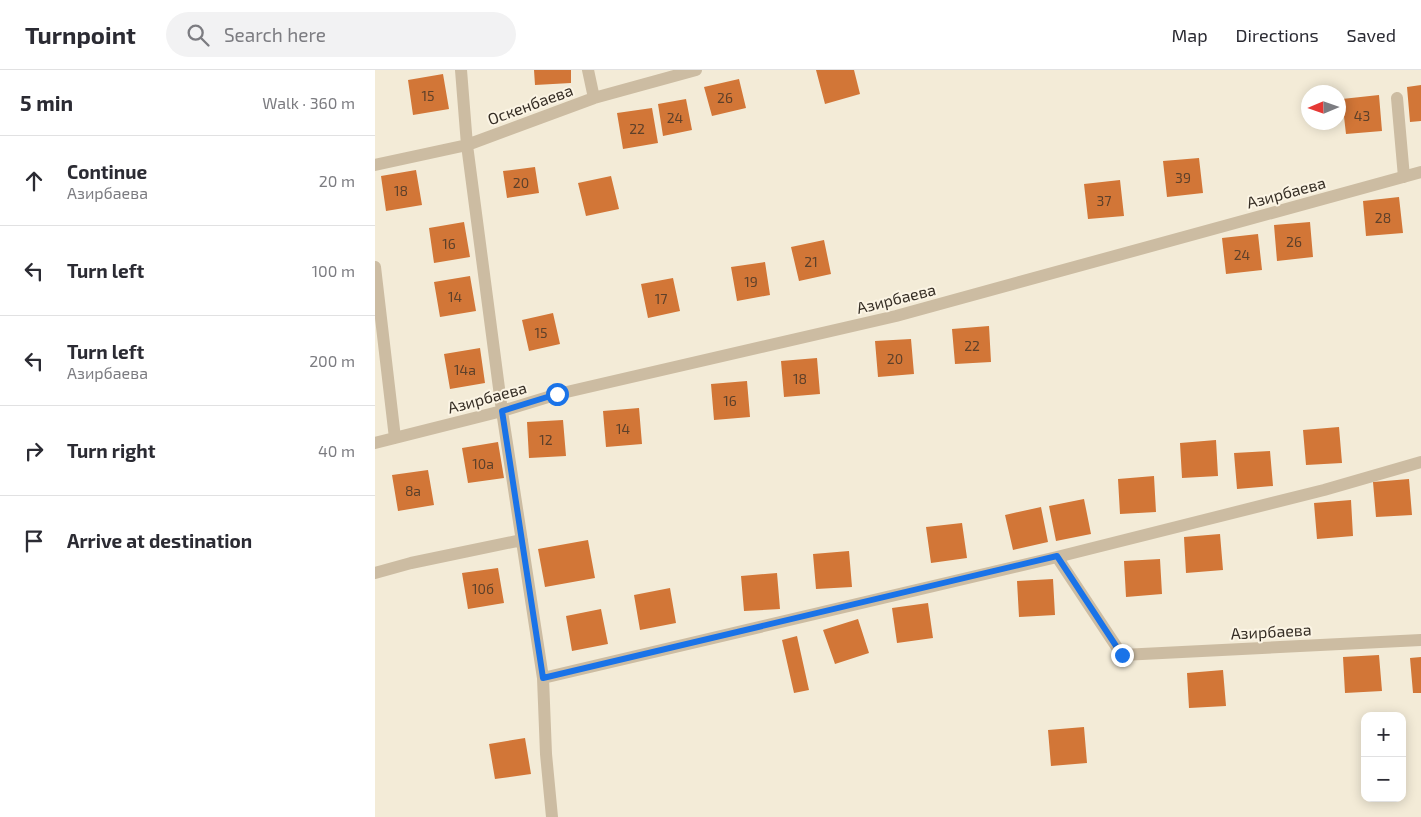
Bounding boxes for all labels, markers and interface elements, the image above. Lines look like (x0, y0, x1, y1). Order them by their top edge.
search box (166, 12, 516, 57)
text: Turnpoint (25, 20, 136, 49)
icon: search (184, 21, 212, 49)
text: Search here (224, 23, 326, 46)
text: Map (1171, 24, 1208, 46)
text: Directions (1236, 24, 1319, 46)
text: Saved (1347, 24, 1396, 46)
street label: Оскенбаева (485, 80, 575, 128)
north arrow (1301, 85, 1346, 130)
house number: 15 (421, 87, 435, 104)
house number: 26 (717, 89, 733, 106)
text: 5 min (20, 90, 73, 115)
text: Walk · 360 m (262, 93, 355, 112)
house number: 43 (1354, 107, 1370, 124)
house number: 24 (667, 109, 683, 126)
house number: 22 (629, 120, 645, 137)
text: Continue (67, 160, 147, 183)
icon: ahead (20, 167, 48, 195)
house number: 39 (1175, 169, 1191, 186)
text: 20 m (319, 171, 355, 190)
street label: Азирбаева (1244, 172, 1328, 212)
house number: 20 (513, 174, 529, 191)
house number: 18 (394, 182, 408, 199)
text: Азирбаева (67, 183, 148, 202)
house number: 37 (1097, 192, 1111, 209)
house number: 28 (1375, 209, 1391, 226)
house number: 26 (1286, 233, 1302, 250)
house number: 16 (442, 235, 456, 252)
house number: 24 (1234, 246, 1250, 263)
house number: 21 (804, 253, 818, 270)
icon: left (20, 257, 48, 285)
text: Turn left (67, 259, 144, 282)
text: 100 m (312, 261, 355, 280)
house number: 19 (744, 273, 758, 290)
street label: Азирбаева (854, 279, 938, 317)
house number: 14 (448, 288, 462, 305)
house number: 17 (655, 290, 667, 307)
house number: 15 (534, 324, 548, 341)
house number: 22 (964, 337, 980, 354)
text: Turn left (67, 340, 144, 363)
icon: left (20, 347, 48, 375)
house number: 20 (887, 350, 903, 367)
text: 200 m (309, 351, 355, 370)
house number: 14а (454, 361, 476, 378)
text: Азирбаева (67, 363, 148, 382)
house number: 18 (793, 370, 807, 387)
street label: Азирбаева (445, 377, 529, 417)
route start (546, 383, 569, 406)
house number: 16 (723, 392, 737, 409)
house number: 14 (616, 420, 630, 437)
house number: 12 (539, 431, 553, 448)
icon: right (20, 437, 48, 465)
text: Turn right (67, 439, 155, 462)
text: 40 m (318, 441, 355, 460)
house number: 10а (472, 455, 494, 472)
house number: 8а (405, 482, 421, 499)
icon: arrive (20, 527, 48, 555)
text: Arrive at destination (67, 529, 252, 552)
house number: 10б (472, 580, 494, 597)
street label: Азирбаева (1230, 619, 1312, 643)
route end (1111, 644, 1134, 667)
map controls (1361, 712, 1406, 802)
button: + (1361, 712, 1406, 757)
button: − (1361, 757, 1406, 802)

